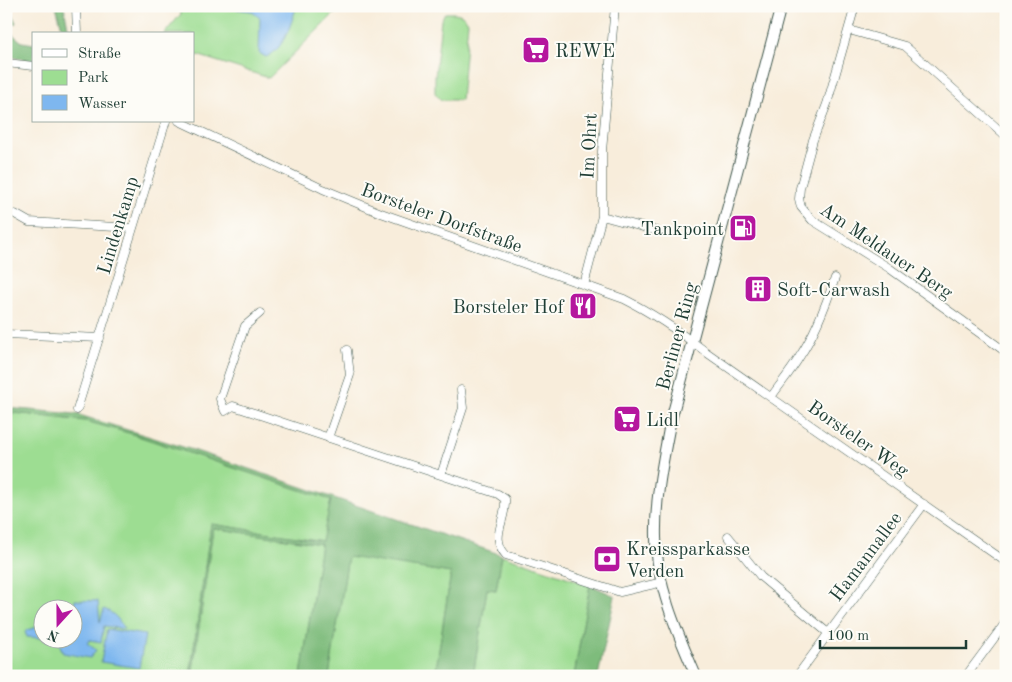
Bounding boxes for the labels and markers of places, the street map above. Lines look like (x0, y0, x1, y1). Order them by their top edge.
supermarket icon: REWE (521, 35, 551, 65)
place label: REWE (555, 43, 615, 62)
fuel station icon: Tankpoint (728, 213, 758, 243)
place label: Tankpoint (641, 221, 724, 240)
building icon: Soft-Carwash (743, 274, 773, 304)
place label: Soft-Carwash (777, 282, 890, 301)
restaurant icon: Borsteler Hof (568, 291, 598, 321)
place label: Borsteler Hof (452, 299, 565, 318)
supermarket icon: Lidl (612, 404, 642, 434)
place label: Lidl (646, 412, 679, 431)
place label: Kreissparkasse Verden (626, 541, 750, 582)
bank icon: Kreissparkasse Verden (592, 544, 622, 574)

